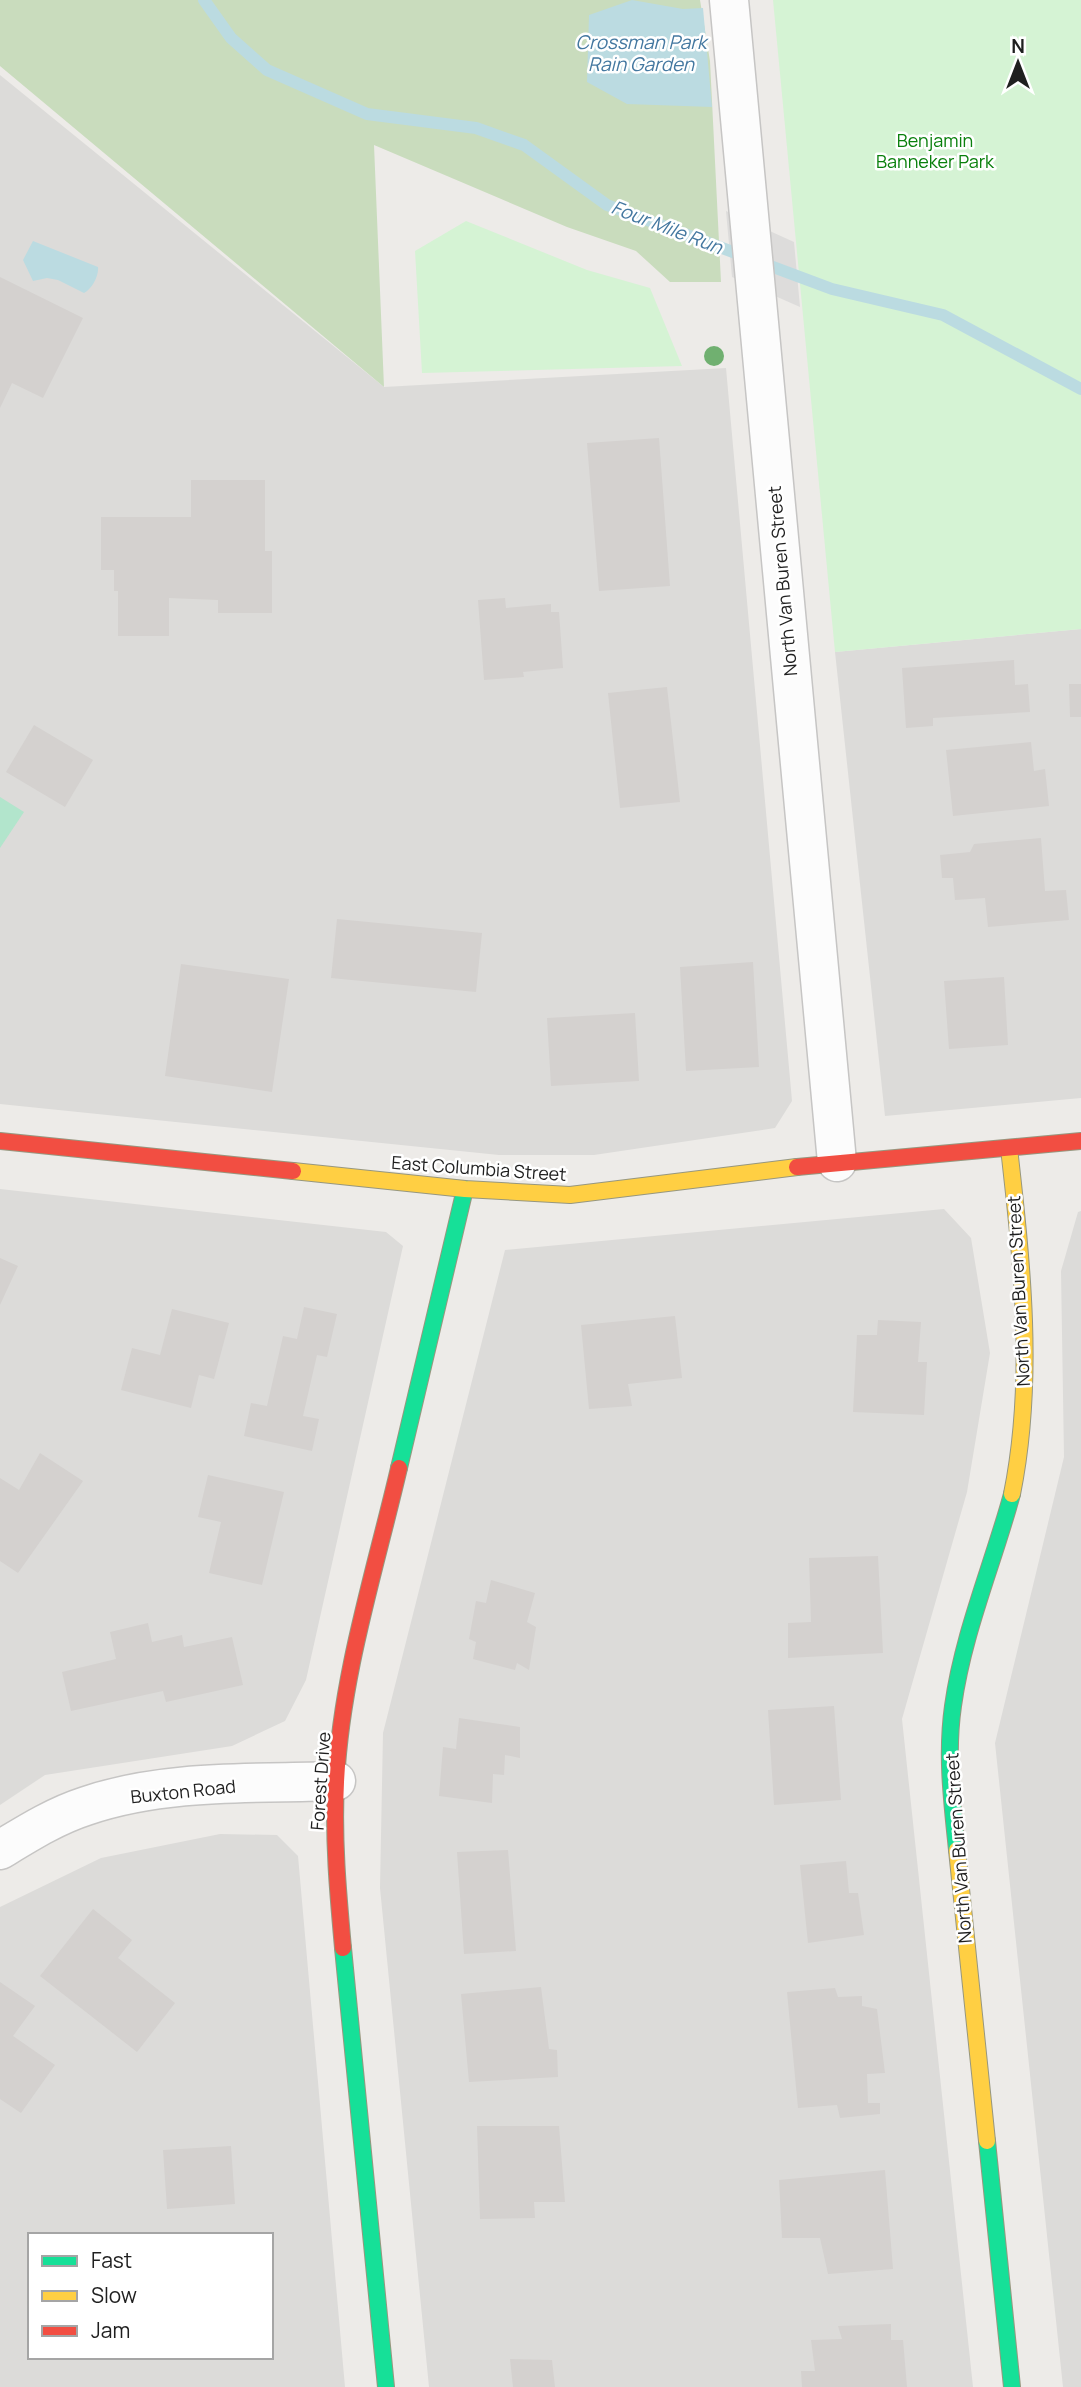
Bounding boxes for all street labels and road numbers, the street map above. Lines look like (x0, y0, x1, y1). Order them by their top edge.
street label: North Van Buren Street (762, 485, 802, 677)
street label: East Columbia Street (391, 1150, 567, 1186)
street label: North Van Buren Street (1001, 1195, 1035, 1387)
street label: Forest Drive (305, 1731, 335, 1831)
street label: North Van Buren Street (939, 1752, 977, 1944)
street label: Buxton Road (129, 1774, 237, 1808)

